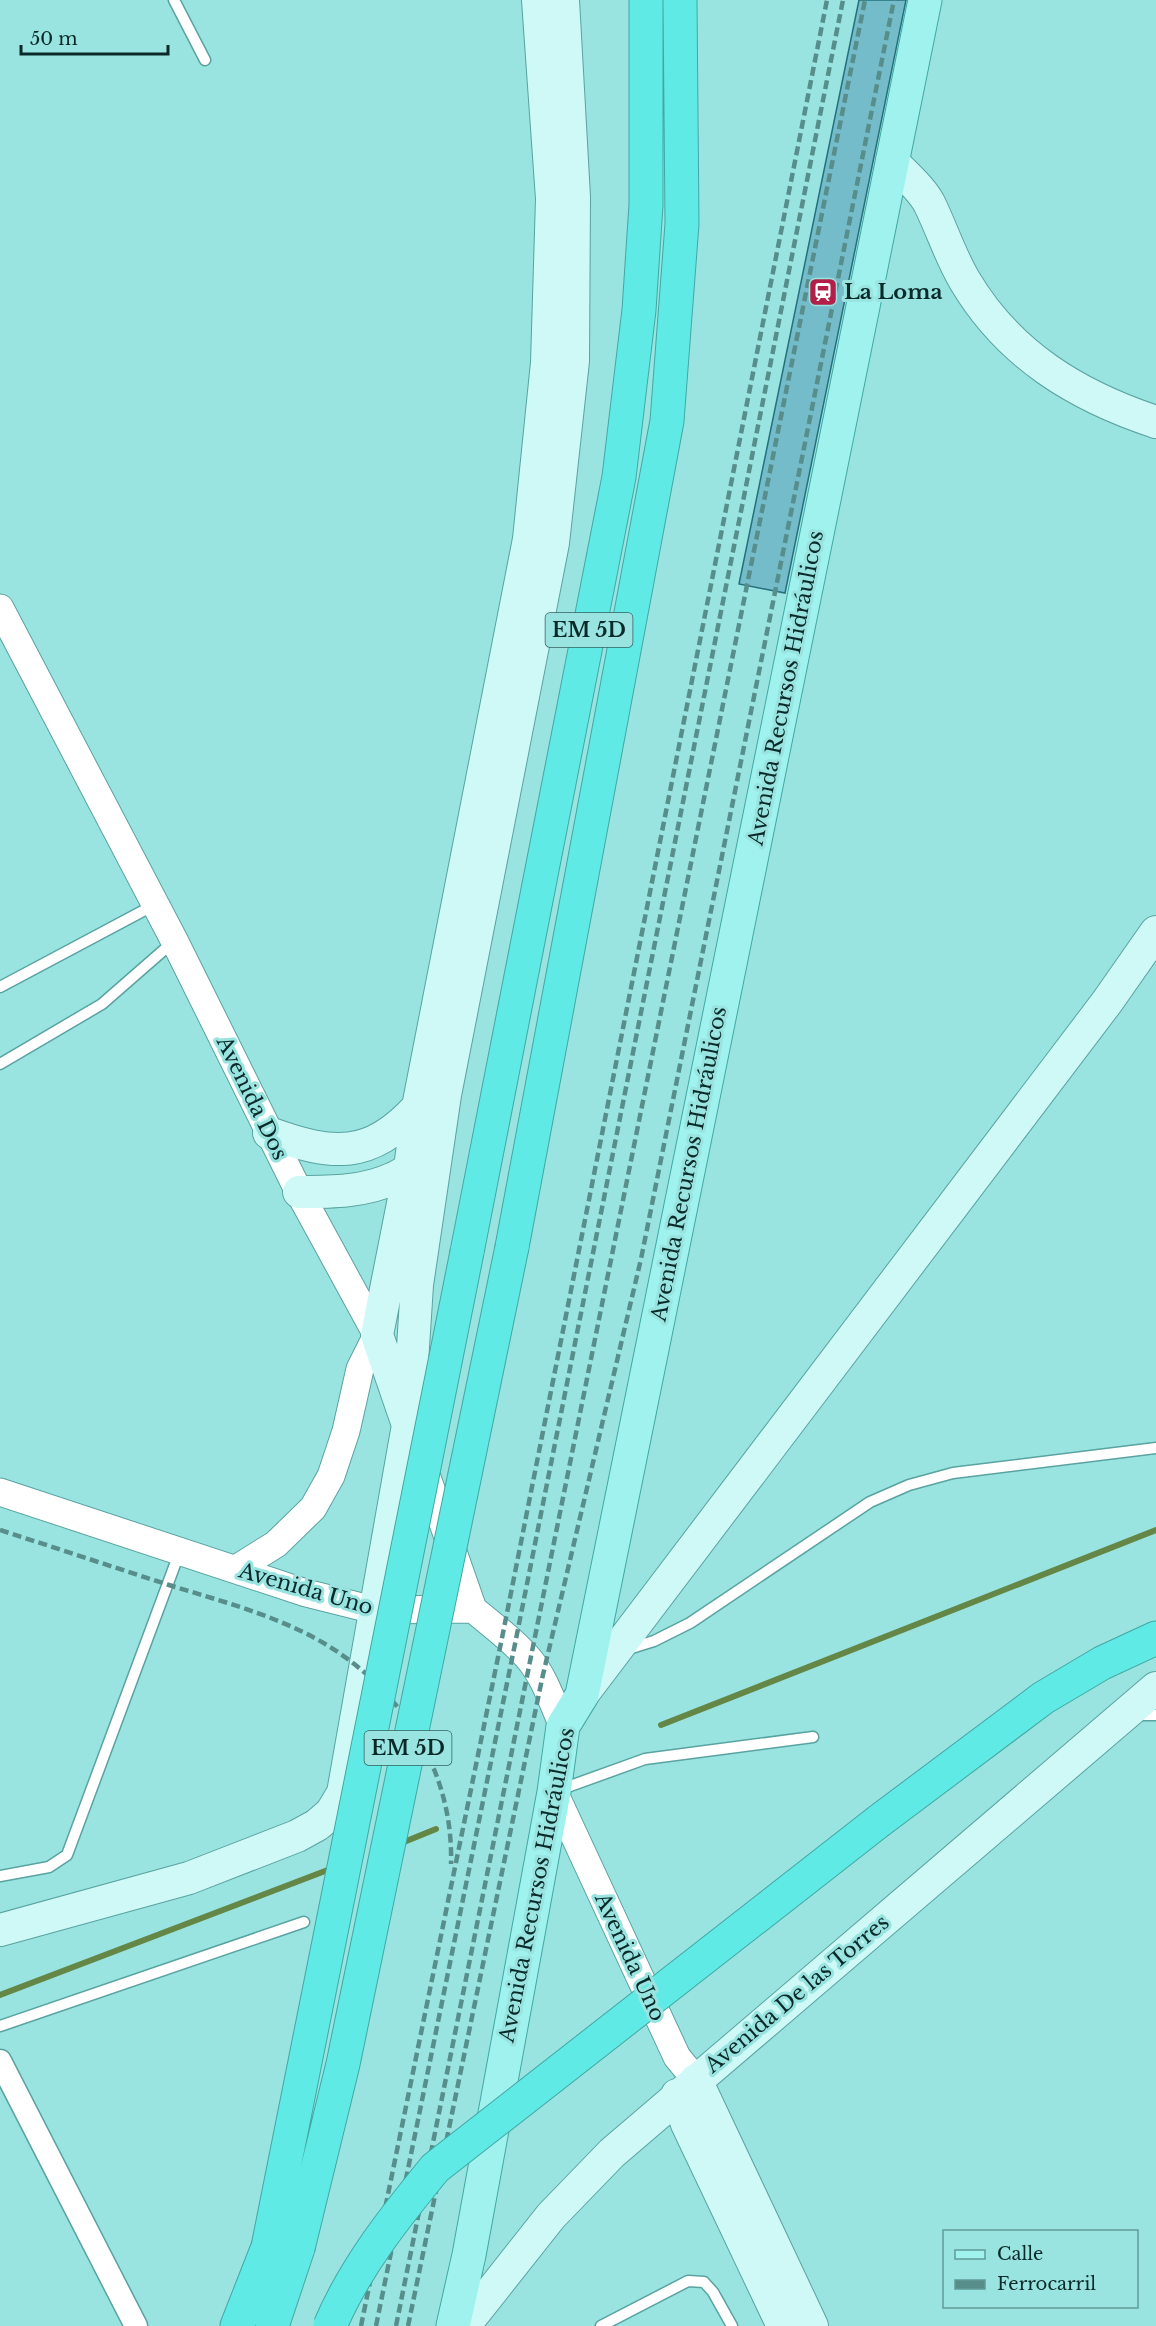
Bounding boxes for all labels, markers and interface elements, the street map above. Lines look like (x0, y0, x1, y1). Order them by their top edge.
scale bar (21, 18, 168, 56)
text: 50 m (30, 28, 78, 50)
station icon: La Loma (807, 276, 839, 308)
place label: La Loma (844, 279, 943, 305)
street label: Avenida Recursos Hidráulicos (742, 528, 829, 849)
road number: EM 5D (546, 613, 632, 647)
street label: Avenida Recursos Hidráulicos (645, 1004, 732, 1325)
street label: Avenida Dos (210, 1031, 293, 1164)
street label: Avenida Uno (235, 1557, 376, 1621)
street label: Avenida Recursos Hidráulicos (493, 1725, 580, 2046)
road number: EM 5D (364, 1731, 452, 1765)
street label: Avenida Uno (589, 1888, 671, 2025)
street label: Avenida De las Torres (699, 1909, 894, 2079)
legend (943, 2230, 1138, 2308)
text: Calle (997, 2243, 1043, 2265)
text: Ferrocarril (997, 2273, 1096, 2295)

